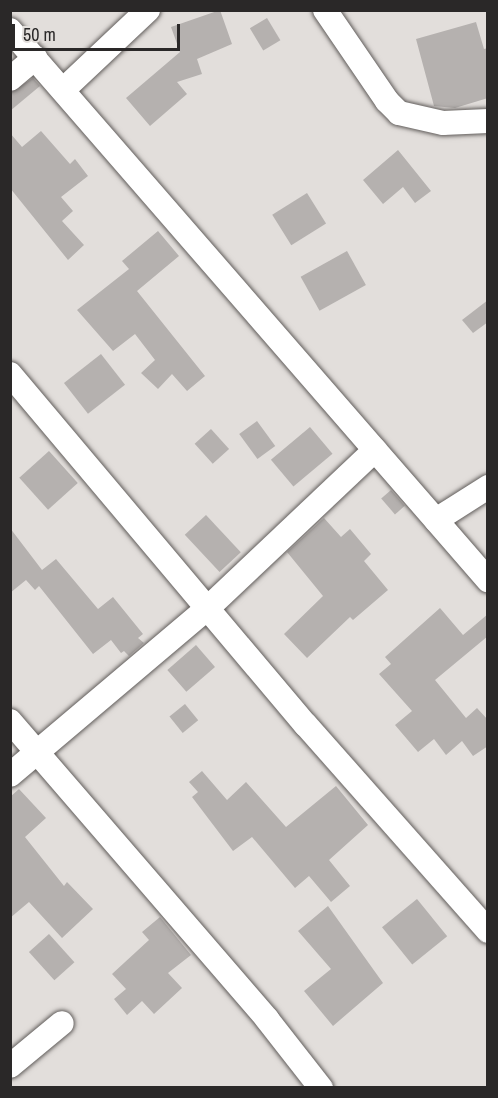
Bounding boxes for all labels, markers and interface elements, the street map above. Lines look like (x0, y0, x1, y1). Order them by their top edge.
scale bar (15, 12, 183, 50)
text: 50 m (23, 22, 56, 47)

